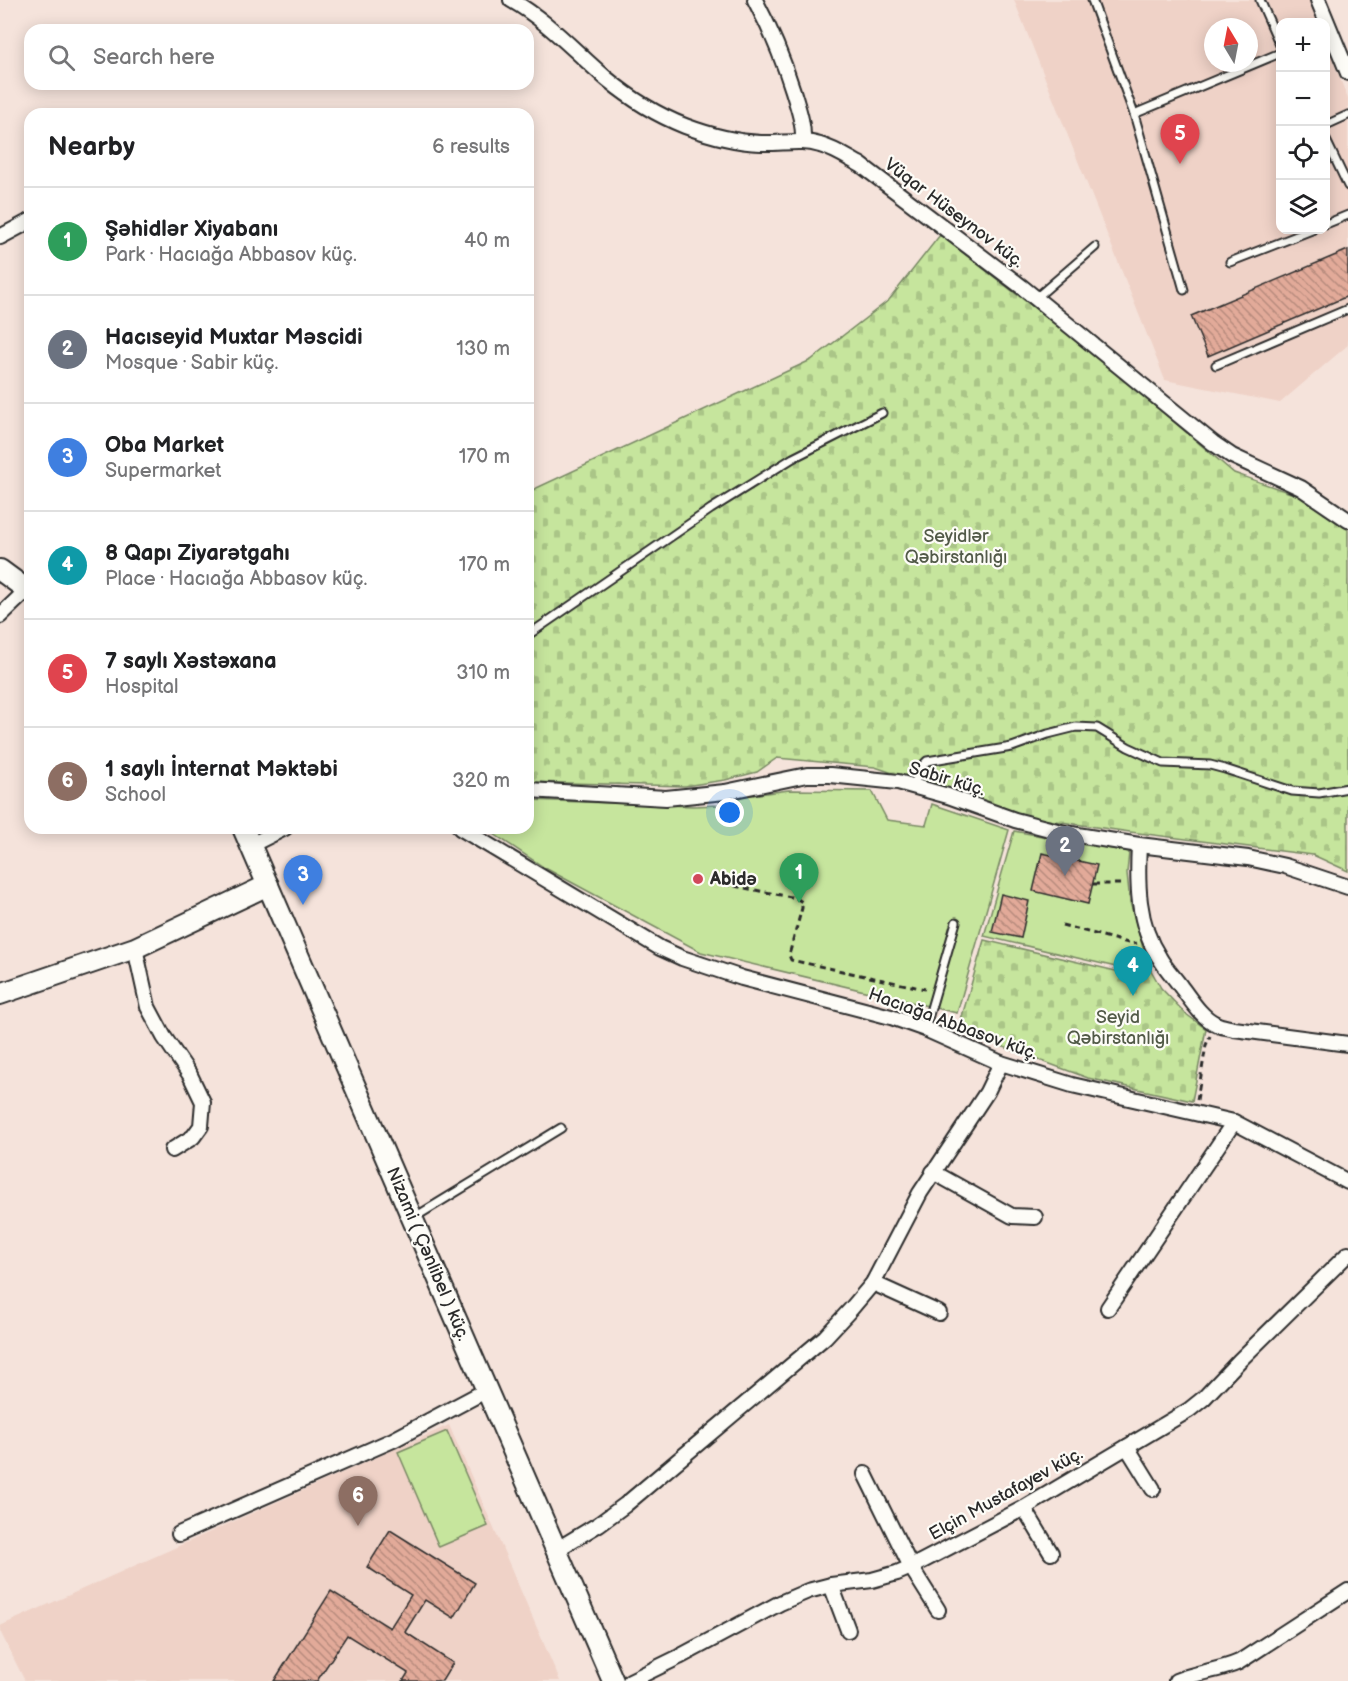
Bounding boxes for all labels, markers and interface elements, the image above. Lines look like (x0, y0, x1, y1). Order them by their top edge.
north arrow (1204, 18, 1258, 72)
map controls (1276, 18, 1330, 234)
button: + (1276, 18, 1330, 72)
search box (24, 24, 534, 90)
icon: search (45, 41, 78, 74)
text: Search here (93, 44, 215, 71)
button: − (1276, 72, 1330, 126)
pin: 5 (1160, 114, 1200, 164)
button: locate (1276, 126, 1330, 180)
text: Nearby (48, 132, 135, 163)
text: 6 results (432, 135, 510, 159)
street label: Vüqar Hüseynov küç. (880, 154, 1028, 272)
button: layers (1276, 180, 1330, 234)
text: Şəhidlər Xiyabanı (105, 216, 278, 243)
text: 1 (63, 229, 72, 253)
text: 40 m (464, 229, 510, 253)
text: Park · Hacıağa Abbasov küç. (105, 243, 357, 267)
text: Hacıseyid Muxtar Məscidi (105, 324, 363, 351)
text: 2 (62, 337, 73, 361)
text: 130 m (456, 337, 510, 361)
text: Mosque · Sabir küç. (105, 351, 278, 375)
text: Oba Market (105, 432, 224, 459)
text: 3 (62, 445, 73, 469)
text: 170 m (459, 445, 510, 469)
text: Supermarket (105, 459, 221, 483)
park label: Seyidlər Qəbirstanlığı (905, 526, 1007, 568)
text: 8 Qapı Ziyarətgahı (105, 540, 290, 567)
text: 4 (62, 553, 73, 577)
text: 170 m (459, 553, 510, 577)
text: Place · Hacıağa Abbasov küç. (105, 567, 367, 591)
text: 7 saylı Xəstəxana (105, 648, 277, 675)
text: 5 (62, 661, 73, 685)
text: 310 m (456, 661, 510, 685)
text: Hospital (105, 675, 178, 699)
text: 1 saylı İnternat Məktəbi (105, 756, 338, 783)
street label: Sabir küç. (906, 757, 988, 801)
text: 6 (61, 769, 74, 793)
text: 320 m (452, 769, 510, 793)
text: School (105, 783, 166, 807)
your location (715, 798, 744, 827)
pin: 2 (1046, 826, 1084, 876)
pin: 1 (780, 854, 818, 903)
pin: 3 (284, 856, 322, 905)
place label: Abidə (709, 869, 757, 890)
marker: Abidə (691, 872, 705, 886)
pin: 4 (1114, 946, 1152, 996)
street label: Hacıağa Abbasov küç. (865, 984, 1041, 1064)
park label: Seyid Qəbirstanlığı (1067, 1007, 1169, 1049)
street label: Nizami ( Çənlibel ) küç. (382, 1164, 474, 1344)
street label: Elçin Mustafayev küç. (926, 1443, 1086, 1545)
pin: 6 (338, 1476, 378, 1526)

